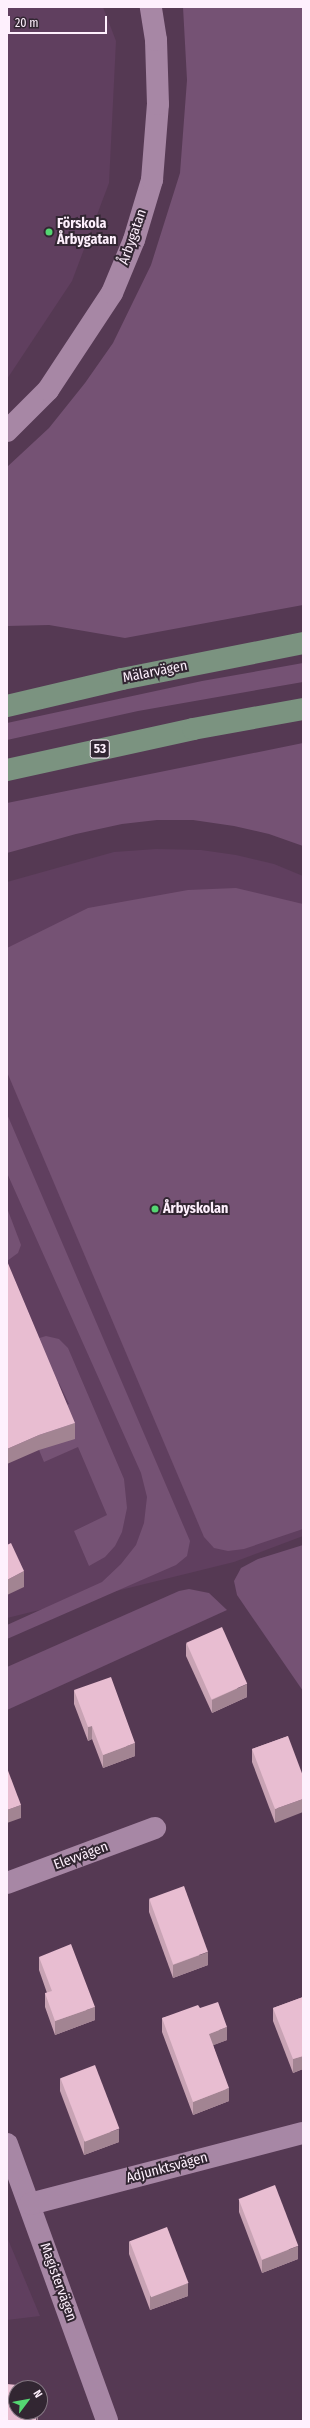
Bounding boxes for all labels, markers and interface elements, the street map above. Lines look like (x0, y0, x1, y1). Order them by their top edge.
scale bar (10, 8, 109, 34)
text: 20 m (15, 16, 39, 30)
street label: Årbygatan (116, 207, 150, 267)
place label: Förskola Årbygatan (57, 216, 116, 248)
marker: Förskola Årbygatan (44, 227, 54, 237)
street label: Mälarvägen (121, 658, 189, 686)
road number: 53 (89, 738, 111, 760)
place label: Årbyskolan (163, 1201, 228, 1217)
marker: Årbyskolan (150, 1204, 160, 1214)
street label: Elevvägen (52, 1838, 110, 1874)
street label: Adjunktsvägen (125, 2149, 209, 2187)
street label: Magistervägen (36, 2240, 80, 2324)
north arrow (8, 2380, 48, 2420)
text: N (30, 2388, 45, 2400)

